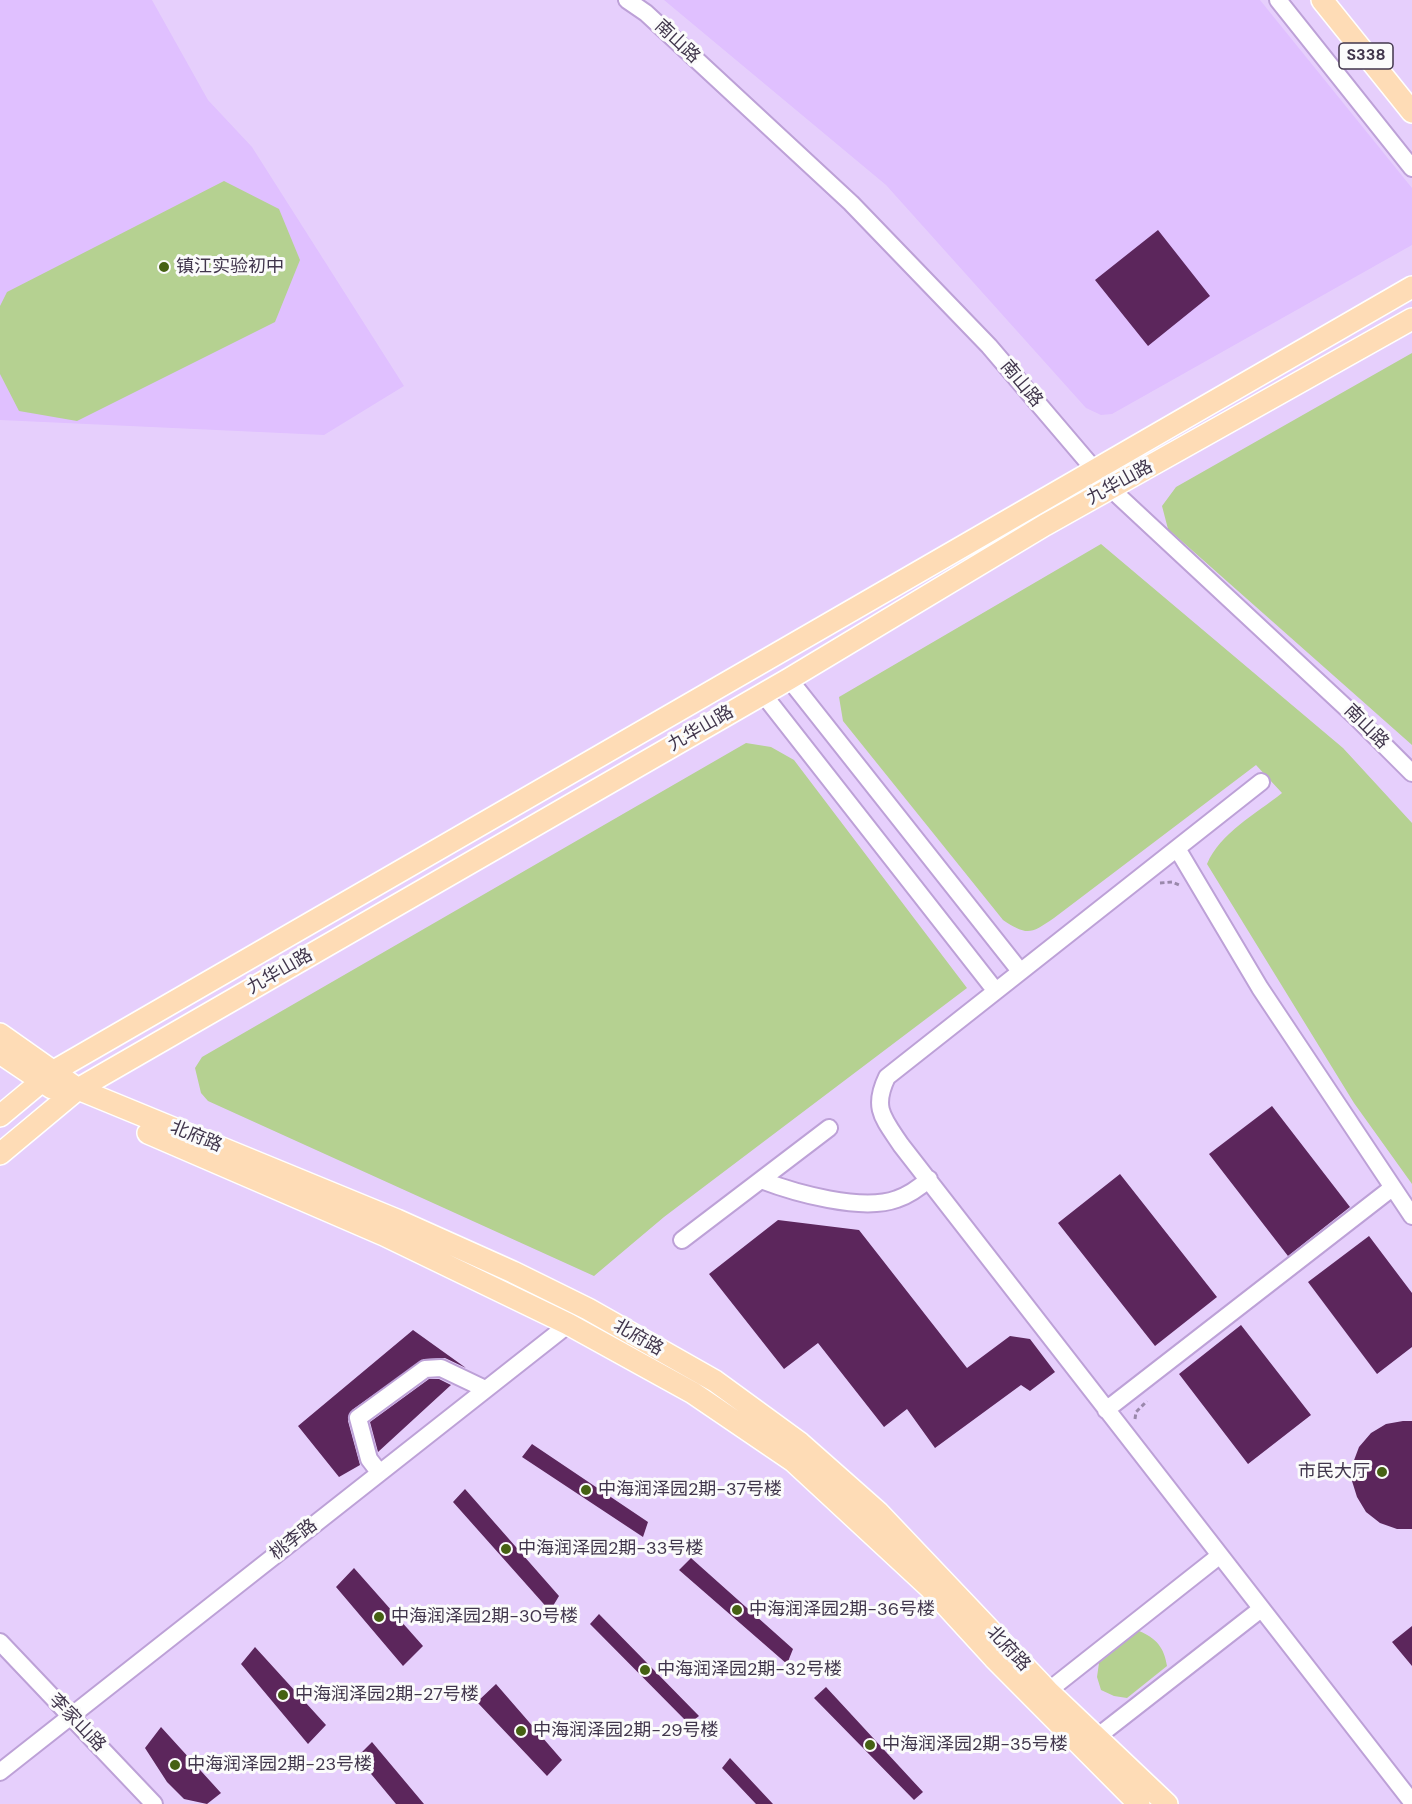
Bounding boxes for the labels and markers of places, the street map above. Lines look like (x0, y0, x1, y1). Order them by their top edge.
place label: 镇江实验初中 (176, 256, 284, 278)
marker: 镇江实验初中 (157, 260, 171, 274)
place label: 市民大厅 (1298, 1461, 1370, 1483)
marker: 市民大厅 (1375, 1465, 1389, 1479)
place label: 中海润泽园2期-37号楼 (598, 1479, 782, 1501)
marker: 中海润泽园2期-37号楼 (579, 1483, 593, 1497)
place label: 中海润泽园2期-33号楼 (518, 1538, 703, 1560)
marker: 中海润泽园2期-33号楼 (499, 1542, 513, 1556)
place label: 中海润泽园2期-36号楼 (749, 1599, 935, 1621)
marker: 中海润泽园2期-36号楼 (730, 1603, 744, 1617)
place label: 中海润泽园2期-30号楼 (391, 1606, 578, 1628)
marker: 中海润泽园2期-30号楼 (372, 1610, 386, 1624)
place label: 中海润泽园2期-32号楼 (657, 1659, 842, 1681)
marker: 中海润泽园2期-32号楼 (638, 1663, 652, 1677)
place label: 中海润泽园2期-27号楼 (295, 1684, 479, 1706)
marker: 中海润泽园2期-27号楼 (276, 1688, 290, 1702)
place label: 中海润泽园2期-29号楼 (533, 1720, 719, 1742)
marker: 中海润泽园2期-29号楼 (514, 1724, 528, 1738)
place label: 中海润泽园2期-35号楼 (882, 1734, 1068, 1756)
marker: 中海润泽园2期-35号楼 (863, 1738, 877, 1752)
place label: 中海润泽园2期-23号楼 (187, 1754, 372, 1776)
marker: 中海润泽园2期-23号楼 (168, 1758, 182, 1772)

